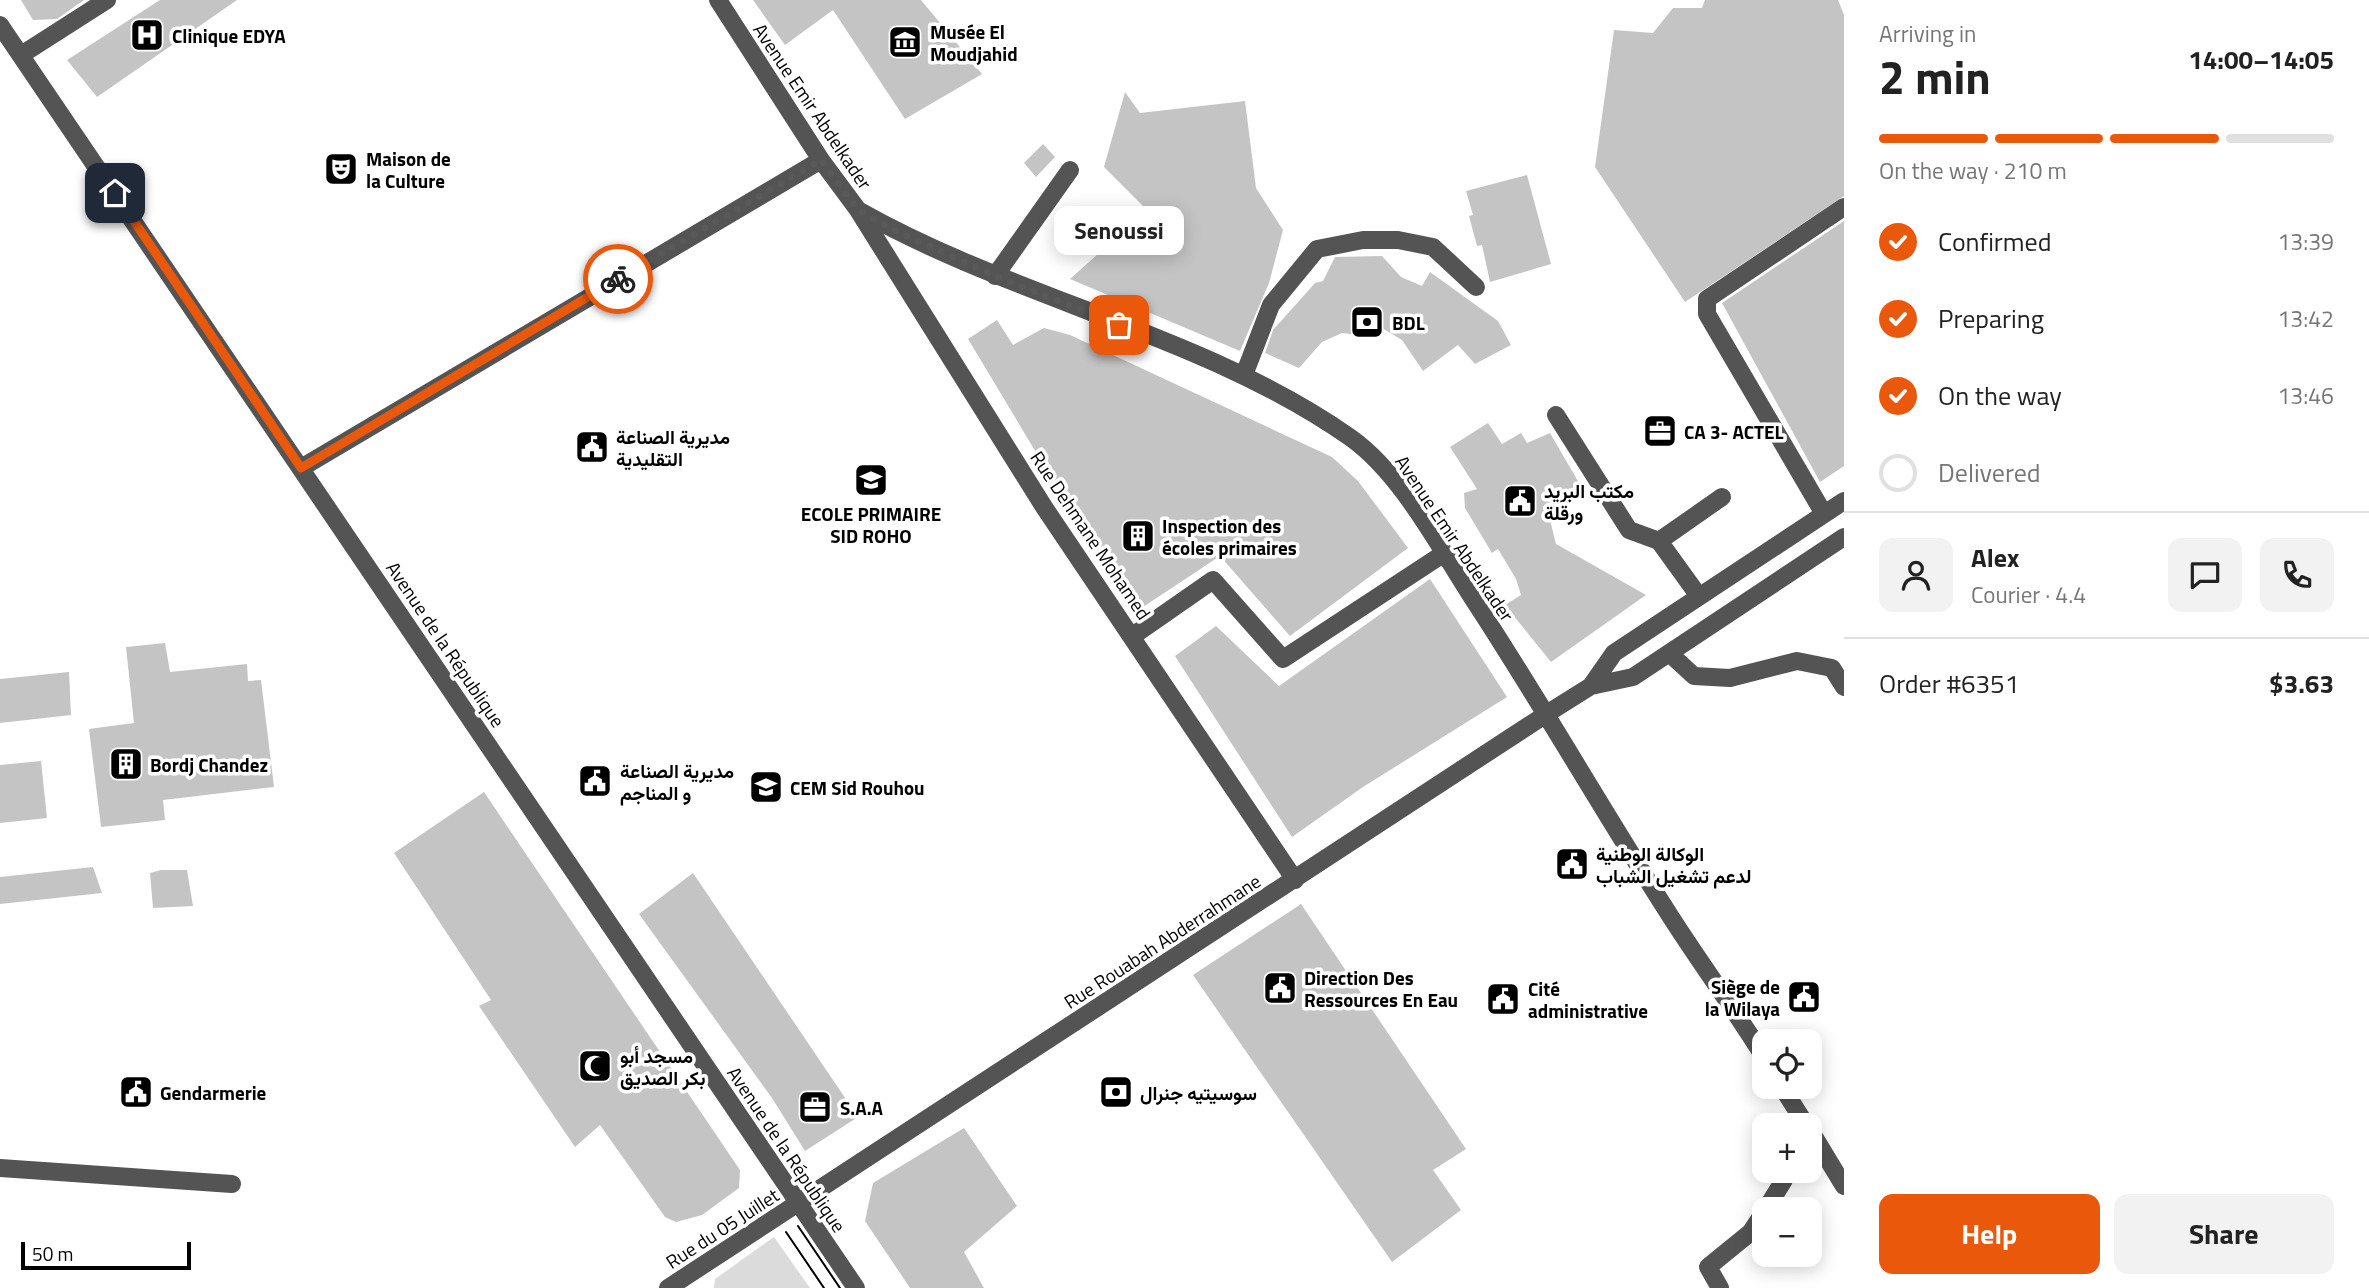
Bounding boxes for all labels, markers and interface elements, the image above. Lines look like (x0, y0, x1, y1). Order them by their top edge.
hospital icon: Clinique EDYA (128, 16, 166, 54)
text: Arriving in (1879, 16, 1976, 51)
street label: Avenue Emir Abdelkader (746, 17, 880, 195)
place label: Musée El Moudjahid (930, 17, 1018, 68)
place label: Clinique EDYA (172, 21, 286, 50)
museum icon: Musée El Moudjahid (886, 23, 924, 61)
text: 14:00–14:05 (2188, 40, 2334, 79)
text: 2 min (1879, 42, 1991, 112)
place label: Maison de la Culture (366, 144, 451, 195)
theatre icon: Maison de la Culture (322, 150, 360, 188)
text: On the way · 210 m (1879, 153, 2067, 188)
pin (85, 163, 145, 223)
icon: home (96, 174, 134, 212)
callout: Senoussi (1054, 206, 1184, 255)
text: Senoussi (1074, 213, 1164, 248)
text: Confirmed (1938, 222, 2052, 261)
icon: check (1879, 223, 1917, 261)
text: 13:39 (2277, 224, 2334, 259)
courier (583, 244, 653, 314)
icon: bike (599, 260, 637, 298)
pin (1089, 295, 1149, 355)
text: Preparing (1938, 299, 2044, 338)
icon: check (1879, 300, 1917, 338)
text: 13:42 (2277, 301, 2334, 336)
bank icon: BDL (1348, 303, 1386, 341)
icon: bag (1100, 306, 1138, 344)
place label: BDL (1392, 308, 1425, 337)
text: On the way (1938, 376, 2062, 415)
icon: check (1879, 377, 1917, 415)
text: 13:46 (2277, 378, 2334, 413)
office icon: CA 3- ACTEL (1641, 412, 1679, 450)
place label: CA 3- ACTEL (1684, 417, 1784, 446)
place label: مديرية الصناعة التقليدية (616, 422, 730, 473)
public building icon: مديرية الصناعة التقليدية (573, 428, 611, 466)
street label: Rue Dehmane Mohamed (1024, 445, 1158, 625)
street label: Avenue Emir Abdelkader (1388, 449, 1522, 627)
text: Delivered (1938, 453, 2041, 492)
school or university icon: ECOLE PRIMAIRE SID ROHO (852, 461, 890, 499)
place label: مكتب البريد ورقلة (1544, 476, 1634, 527)
public building icon: مكتب البريد ورقلة (1501, 482, 1539, 520)
place label: ECOLE PRIMAIRE SID ROHO (801, 499, 941, 550)
place label: Inspection des écoles primaires (1162, 511, 1297, 562)
building icon: Inspection des écoles primaires (1119, 517, 1157, 555)
button: person (1879, 538, 1953, 612)
text: Alex (1971, 538, 2019, 577)
button: chat (2168, 538, 2242, 612)
button: phone (2260, 538, 2334, 612)
street label: Avenue de la République (379, 555, 513, 733)
text: Courier · 4.4 (1971, 577, 2086, 612)
text: Order #6351 (1879, 664, 2019, 703)
text: $3.63 (2269, 664, 2334, 703)
building icon: Bordj Chandez (107, 745, 145, 783)
place label: Bordj Chandez (150, 750, 268, 779)
place label: مديرية الصناعة و المناجم (620, 756, 734, 807)
public building icon: مديرية الصناعة و المناجم (576, 762, 614, 800)
school or university icon: CEM Sid Rouhou (747, 768, 785, 806)
place label: CEM Sid Rouhou (790, 773, 925, 802)
place label: الوكالة الوطنية لدعم تشغيل الشباب (1596, 839, 1752, 890)
public building icon: الوكالة الوطنية لدعم تشغيل الشباب (1553, 845, 1591, 883)
street label: Rue Rouabah Abderrahmane (1058, 866, 1266, 1016)
place label: Direction Des Ressources En Eau (1304, 963, 1458, 1014)
public building icon: Direction Des Ressources En Eau (1261, 969, 1299, 1007)
place label: Siège de la Wilaya (1705, 972, 1780, 1023)
place label: Cité administrative (1528, 974, 1648, 1025)
public building icon: Siège de la Wilaya (1785, 978, 1823, 1016)
public building icon: Cité administrative (1484, 980, 1522, 1018)
map controls (1752, 1029, 1822, 1267)
button: locate (1752, 1029, 1822, 1099)
place label: مسجد أبو بكر الصديق (620, 1041, 705, 1092)
mosque icon: مسجد أبو بكر الصديق (576, 1047, 614, 1085)
street label: Avenue de la République (720, 1060, 854, 1238)
public building icon: Gendarmerie (117, 1073, 155, 1111)
bank icon: سوسيتيه جنرال (1097, 1073, 1135, 1111)
place label: Gendarmerie (160, 1078, 267, 1107)
place label: سوسيتيه جنرال (1140, 1078, 1257, 1107)
office icon: S.A.A (796, 1088, 834, 1126)
place label: S.A.A (840, 1093, 884, 1122)
button: + (1752, 1113, 1822, 1183)
street label: Rue du 05 Juillet (660, 1180, 785, 1276)
button: Help (1879, 1194, 2100, 1274)
button: Share (2114, 1194, 2334, 1274)
button: − (1752, 1197, 1822, 1267)
scale bar (21, 1239, 191, 1271)
text: 50 m (32, 1239, 73, 1268)

